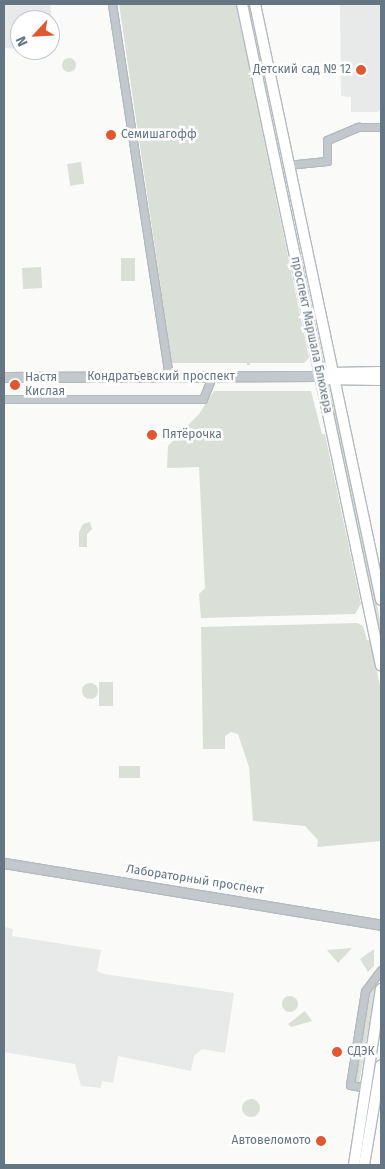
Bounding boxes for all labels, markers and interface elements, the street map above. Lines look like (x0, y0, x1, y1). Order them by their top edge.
north arrow (10, 10, 60, 60)
text: N (12, 33, 32, 49)
place label: Детский сад № 12 (253, 63, 351, 77)
marker: Детский сад № 12 (355, 64, 367, 76)
place label: Семишагофф (121, 128, 197, 142)
marker: Семишагофф (105, 129, 117, 141)
street label: проспект Маршала Блюхера (287, 255, 335, 415)
street label: Кондратьевский проспект (87, 370, 235, 384)
place label: Настя Кислая (25, 371, 65, 399)
marker: Настя Кислая (9, 379, 21, 391)
place label: Пятёрочка (162, 428, 222, 442)
marker: Пятёрочка (146, 429, 158, 441)
street label: Лабораторный проспект (125, 862, 265, 898)
place label: СДЭК (347, 1045, 375, 1059)
marker: СДЭК (331, 1046, 343, 1058)
place label: Автовеломото (232, 1134, 311, 1148)
marker: Автовеломото (315, 1135, 327, 1147)

